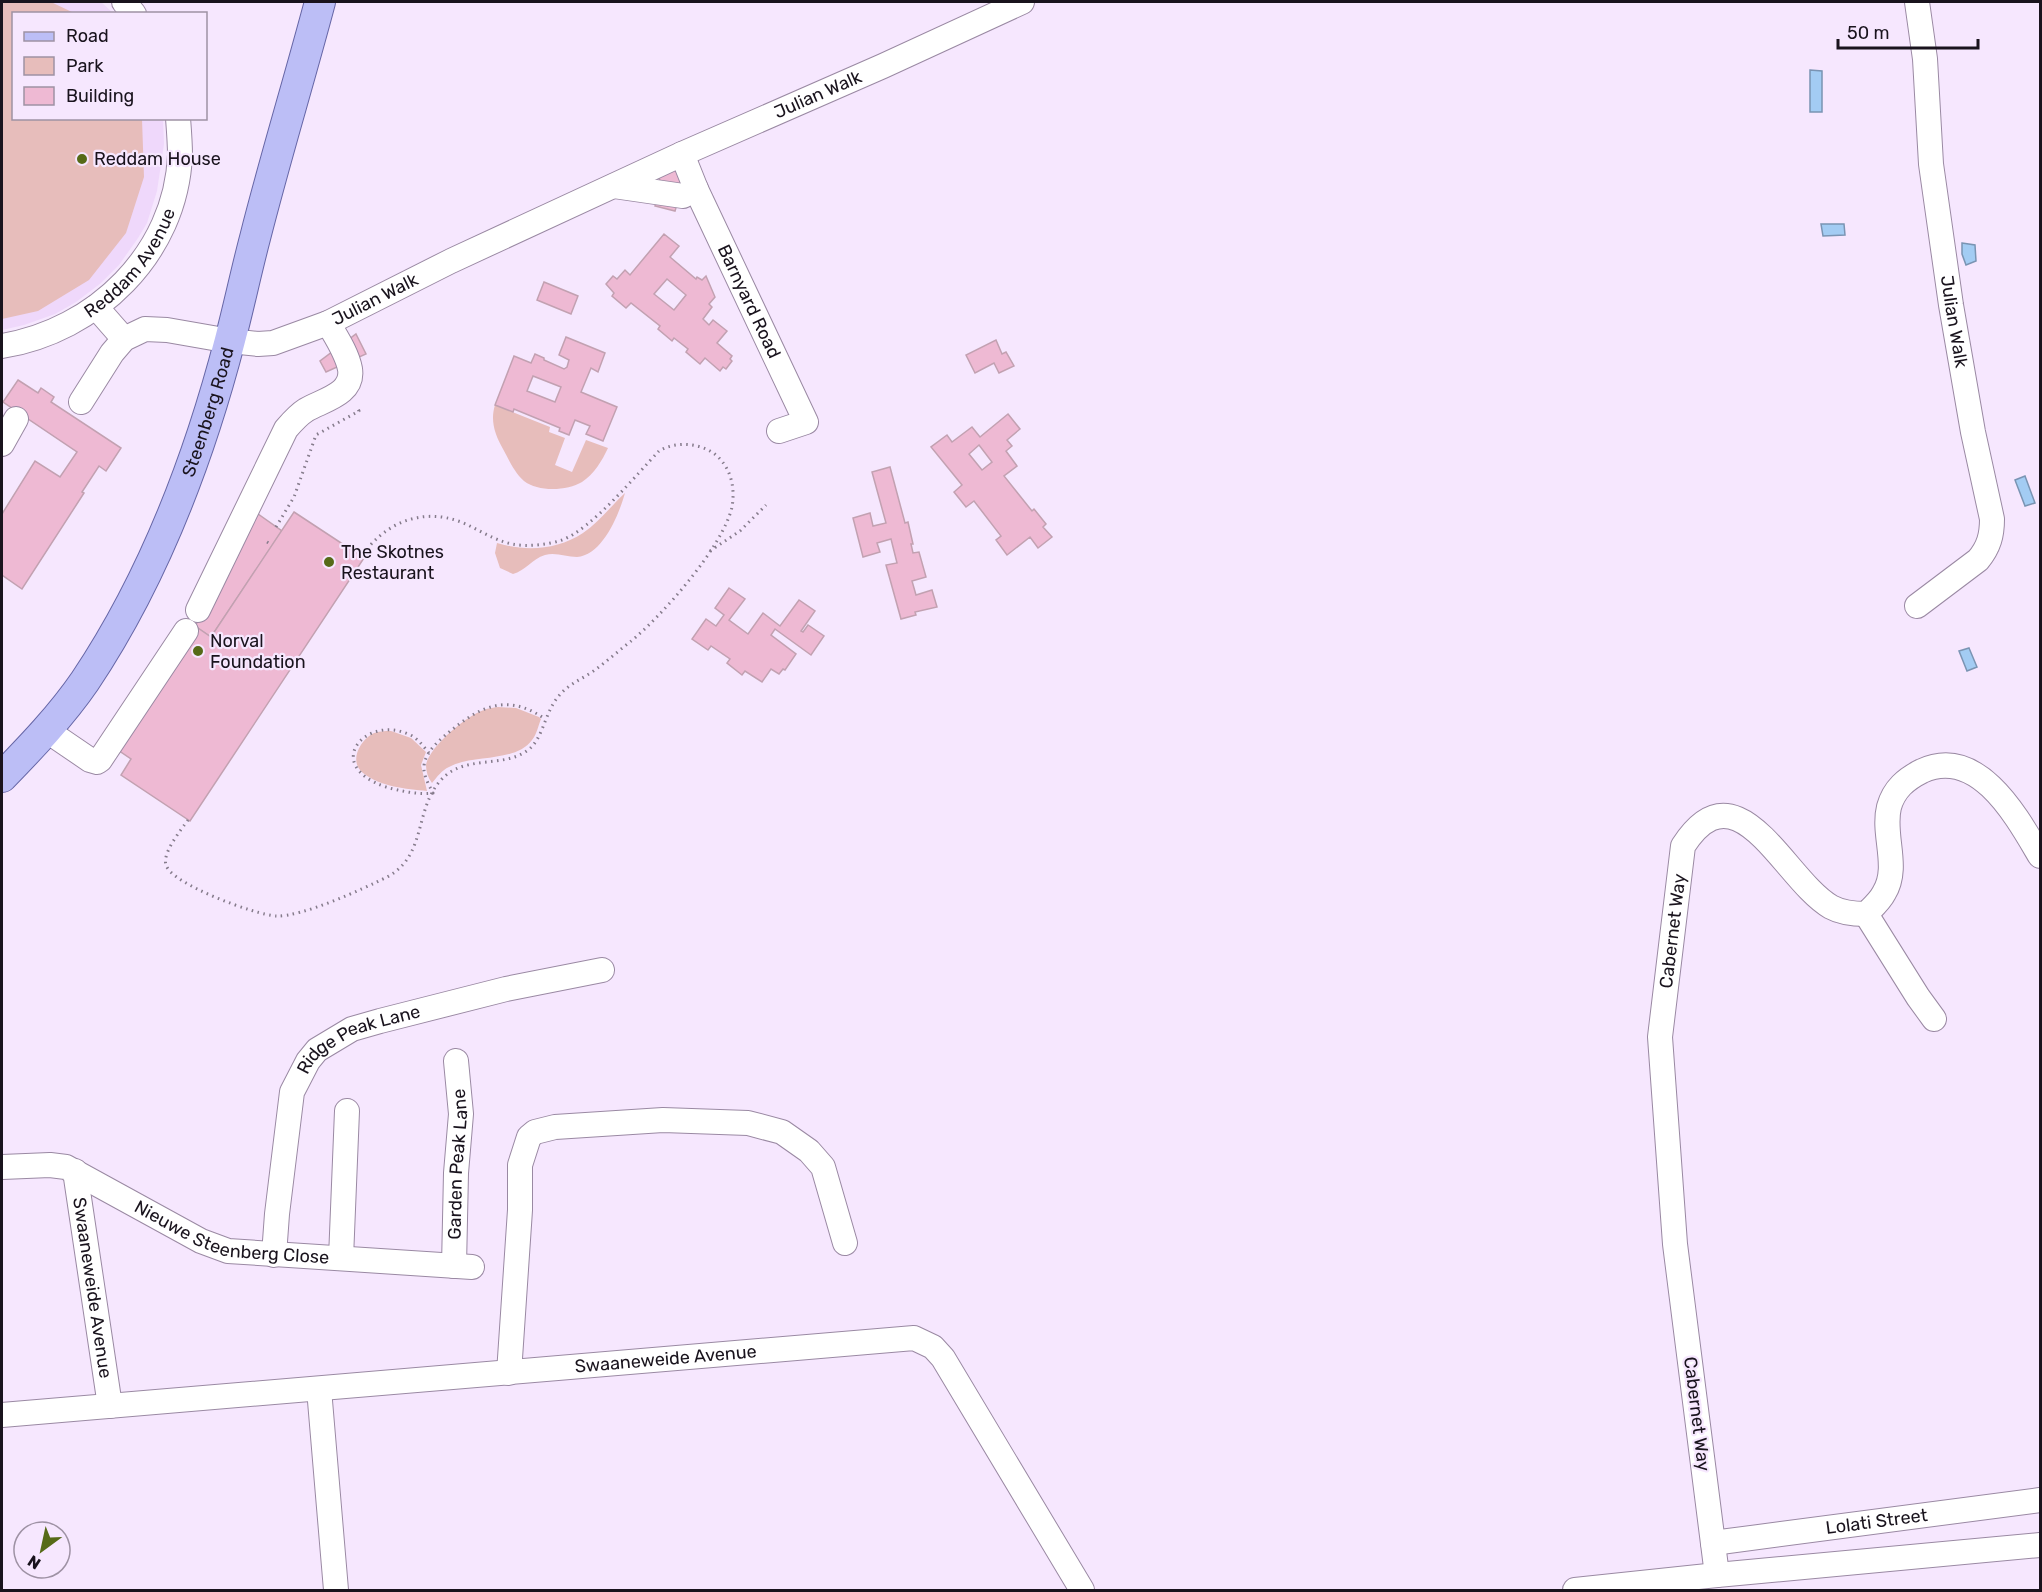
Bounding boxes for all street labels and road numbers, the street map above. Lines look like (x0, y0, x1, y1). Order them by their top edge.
street label: Julian Walk (771, 65, 866, 123)
street label: Reddam Avenue (80, 205, 180, 323)
street label: Barnyard Road (713, 241, 785, 362)
street label: Julian Walk (328, 268, 422, 330)
street label: Julian Walk (1936, 274, 1973, 370)
street label: Steenberg Road (177, 345, 239, 480)
street label: Cabernet Way (1655, 872, 1691, 990)
street label: Ridge Peak Lane (292, 1000, 423, 1078)
street label: Garden Peak Lane (444, 1088, 472, 1240)
street label: Swaaneweide Avenue (68, 1196, 117, 1380)
street label: Nieuwe Steenberg Close (130, 1196, 330, 1269)
street label: Swaaneweide Avenue (574, 1340, 758, 1378)
street label: Cabernet Way (1679, 1355, 1715, 1473)
street label: Lolati Street (1824, 1504, 1929, 1539)

